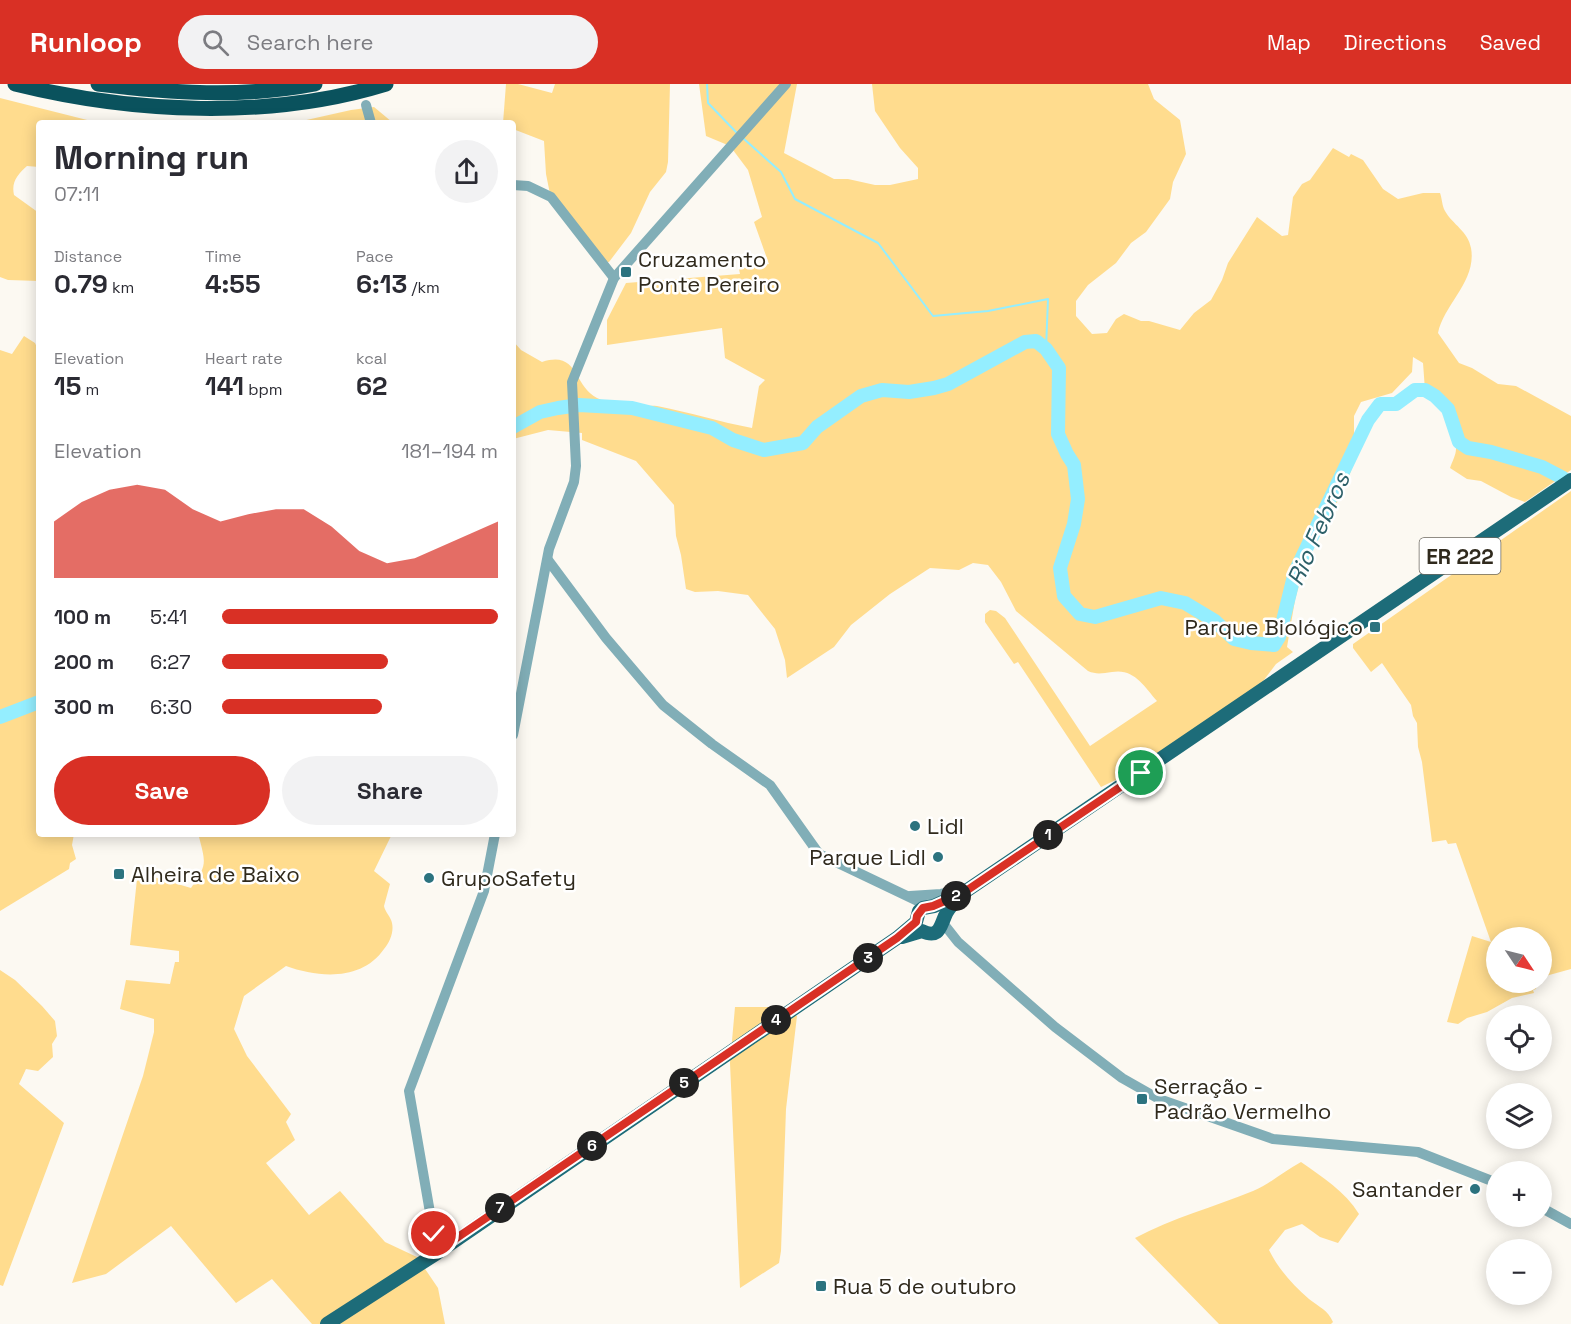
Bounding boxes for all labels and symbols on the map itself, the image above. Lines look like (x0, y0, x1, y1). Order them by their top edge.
place label: Cruzamento Ponte Pereiro (638, 245, 780, 298)
marker: Cruzamento Ponte Pereiro (619, 265, 633, 279)
water label: Rio Febros (1279, 466, 1357, 590)
road number: ER 222 (1420, 538, 1500, 574)
place label: Parque Biológico (1184, 613, 1363, 641)
marker: Parque Biológico (1368, 620, 1382, 634)
pin (1115, 747, 1166, 798)
place label: Lidl (927, 812, 964, 840)
marker: Lidl (908, 819, 922, 833)
pin: 1 (1033, 820, 1063, 850)
place label: Parque Lidl (809, 843, 926, 871)
marker: Parque Lidl (931, 850, 945, 864)
place label: Alheira de Baixo (131, 860, 300, 888)
place label: GrupoSafety (441, 864, 576, 892)
marker: Alheira de Baixo (112, 867, 126, 881)
marker: GrupoSafety (422, 871, 436, 885)
pin: 2 (941, 881, 971, 911)
north arrow (1486, 927, 1552, 993)
pin: 3 (853, 943, 883, 973)
pin: 4 (761, 1005, 791, 1035)
pin: 5 (669, 1068, 699, 1098)
place label: Serração - Padrão Vermelho (1154, 1072, 1331, 1125)
marker: Serração - Padrão Vermelho (1135, 1092, 1149, 1106)
pin: 6 (577, 1131, 607, 1161)
place label: Santander (1352, 1175, 1463, 1203)
marker: Santander (1468, 1182, 1482, 1196)
pin: 7 (485, 1193, 515, 1223)
pin (408, 1208, 459, 1259)
place label: Rua 5 de outubro (833, 1272, 1017, 1300)
marker: Rua 5 de outubro (814, 1279, 828, 1293)

